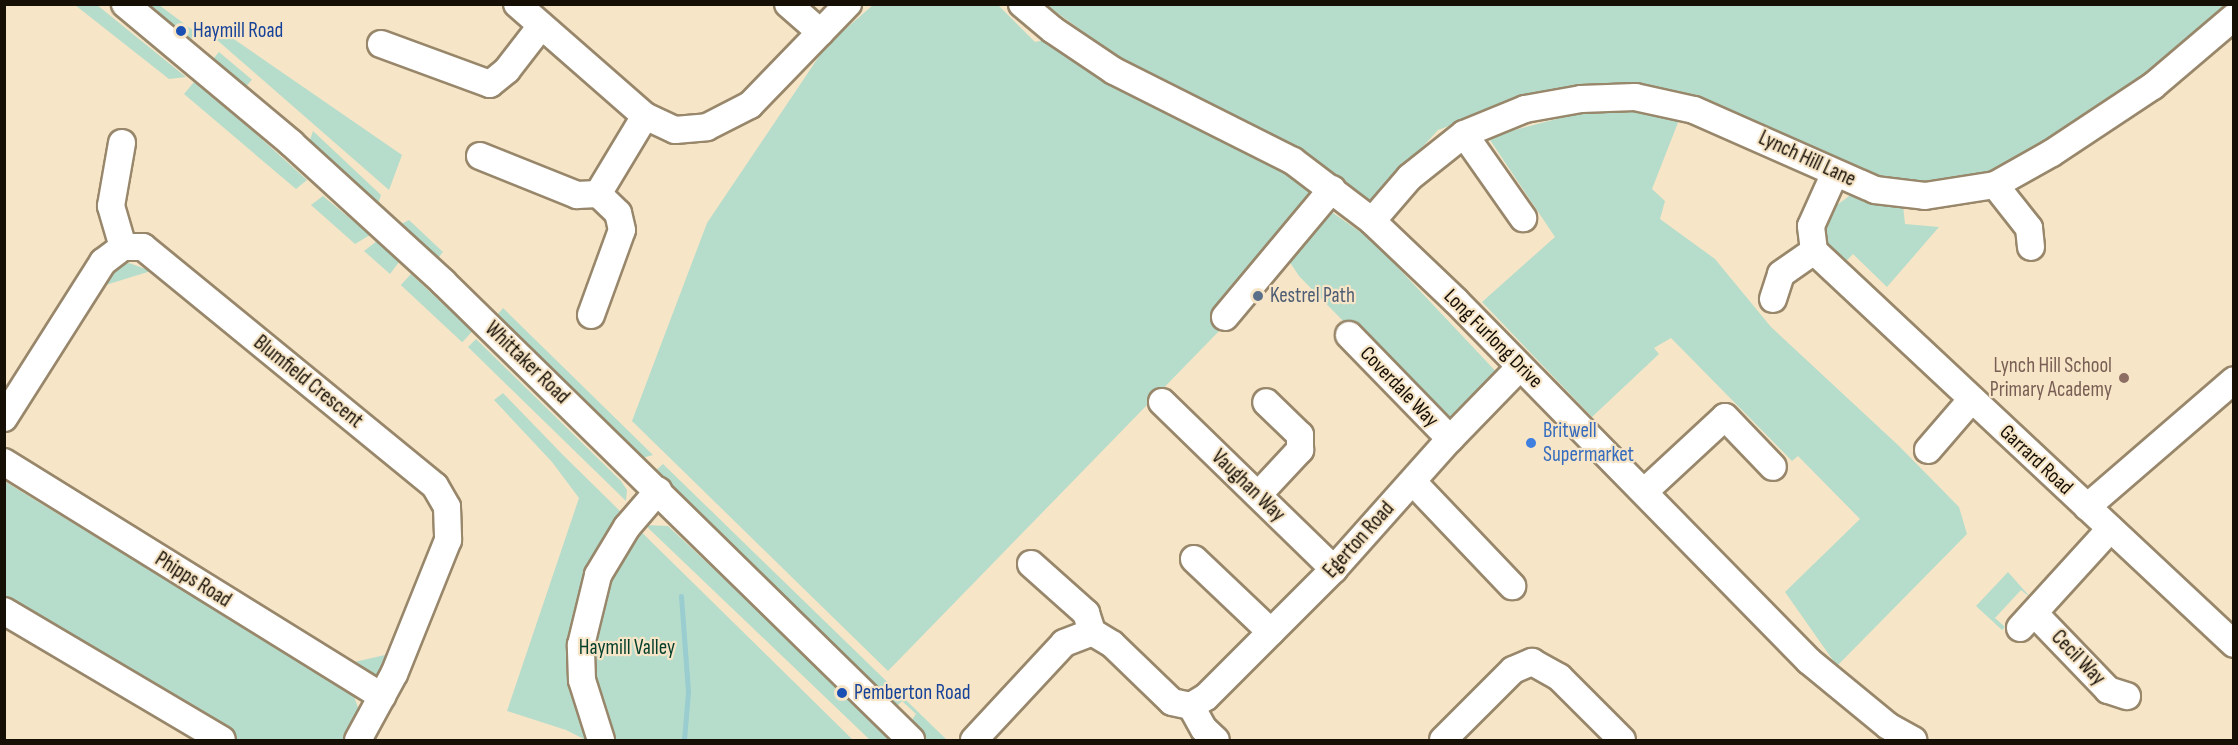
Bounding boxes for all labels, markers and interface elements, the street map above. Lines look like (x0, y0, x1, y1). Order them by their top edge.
place label: Haymill Road (193, 18, 283, 44)
marker: Haymill Road (174, 24, 188, 38)
street label: Lynch Hill Lane (1754, 126, 1860, 192)
place label: Kestrel Path (1270, 283, 1355, 309)
street label: Long Furlong Drive (1438, 284, 1548, 394)
marker: Kestrel Path (1251, 289, 1265, 303)
street label: Whittaker Road (479, 316, 575, 410)
street label: Blumfield Crescent (248, 330, 368, 434)
street label: Coverdale Way (1354, 341, 1444, 433)
place label: Lynch Hill School Primary Academy (1990, 353, 2112, 403)
marker: Lynch Hill School Primary Academy (2117, 371, 2131, 385)
place label: Britwell Supermarket (1543, 418, 1634, 468)
street label: Garrard Road (1994, 420, 2078, 500)
marker: Britwell Supermarket (1524, 436, 1538, 450)
street label: Vaughan Way (1206, 445, 1290, 527)
street label: Egerton Road (1318, 497, 1400, 583)
street label: Phipps Road (150, 547, 236, 613)
street label: Cecil Way (2046, 625, 2110, 691)
park label: Haymill Valley (579, 635, 675, 661)
place label: Pemberton Road (854, 680, 970, 706)
marker: Pemberton Road (835, 686, 849, 700)

